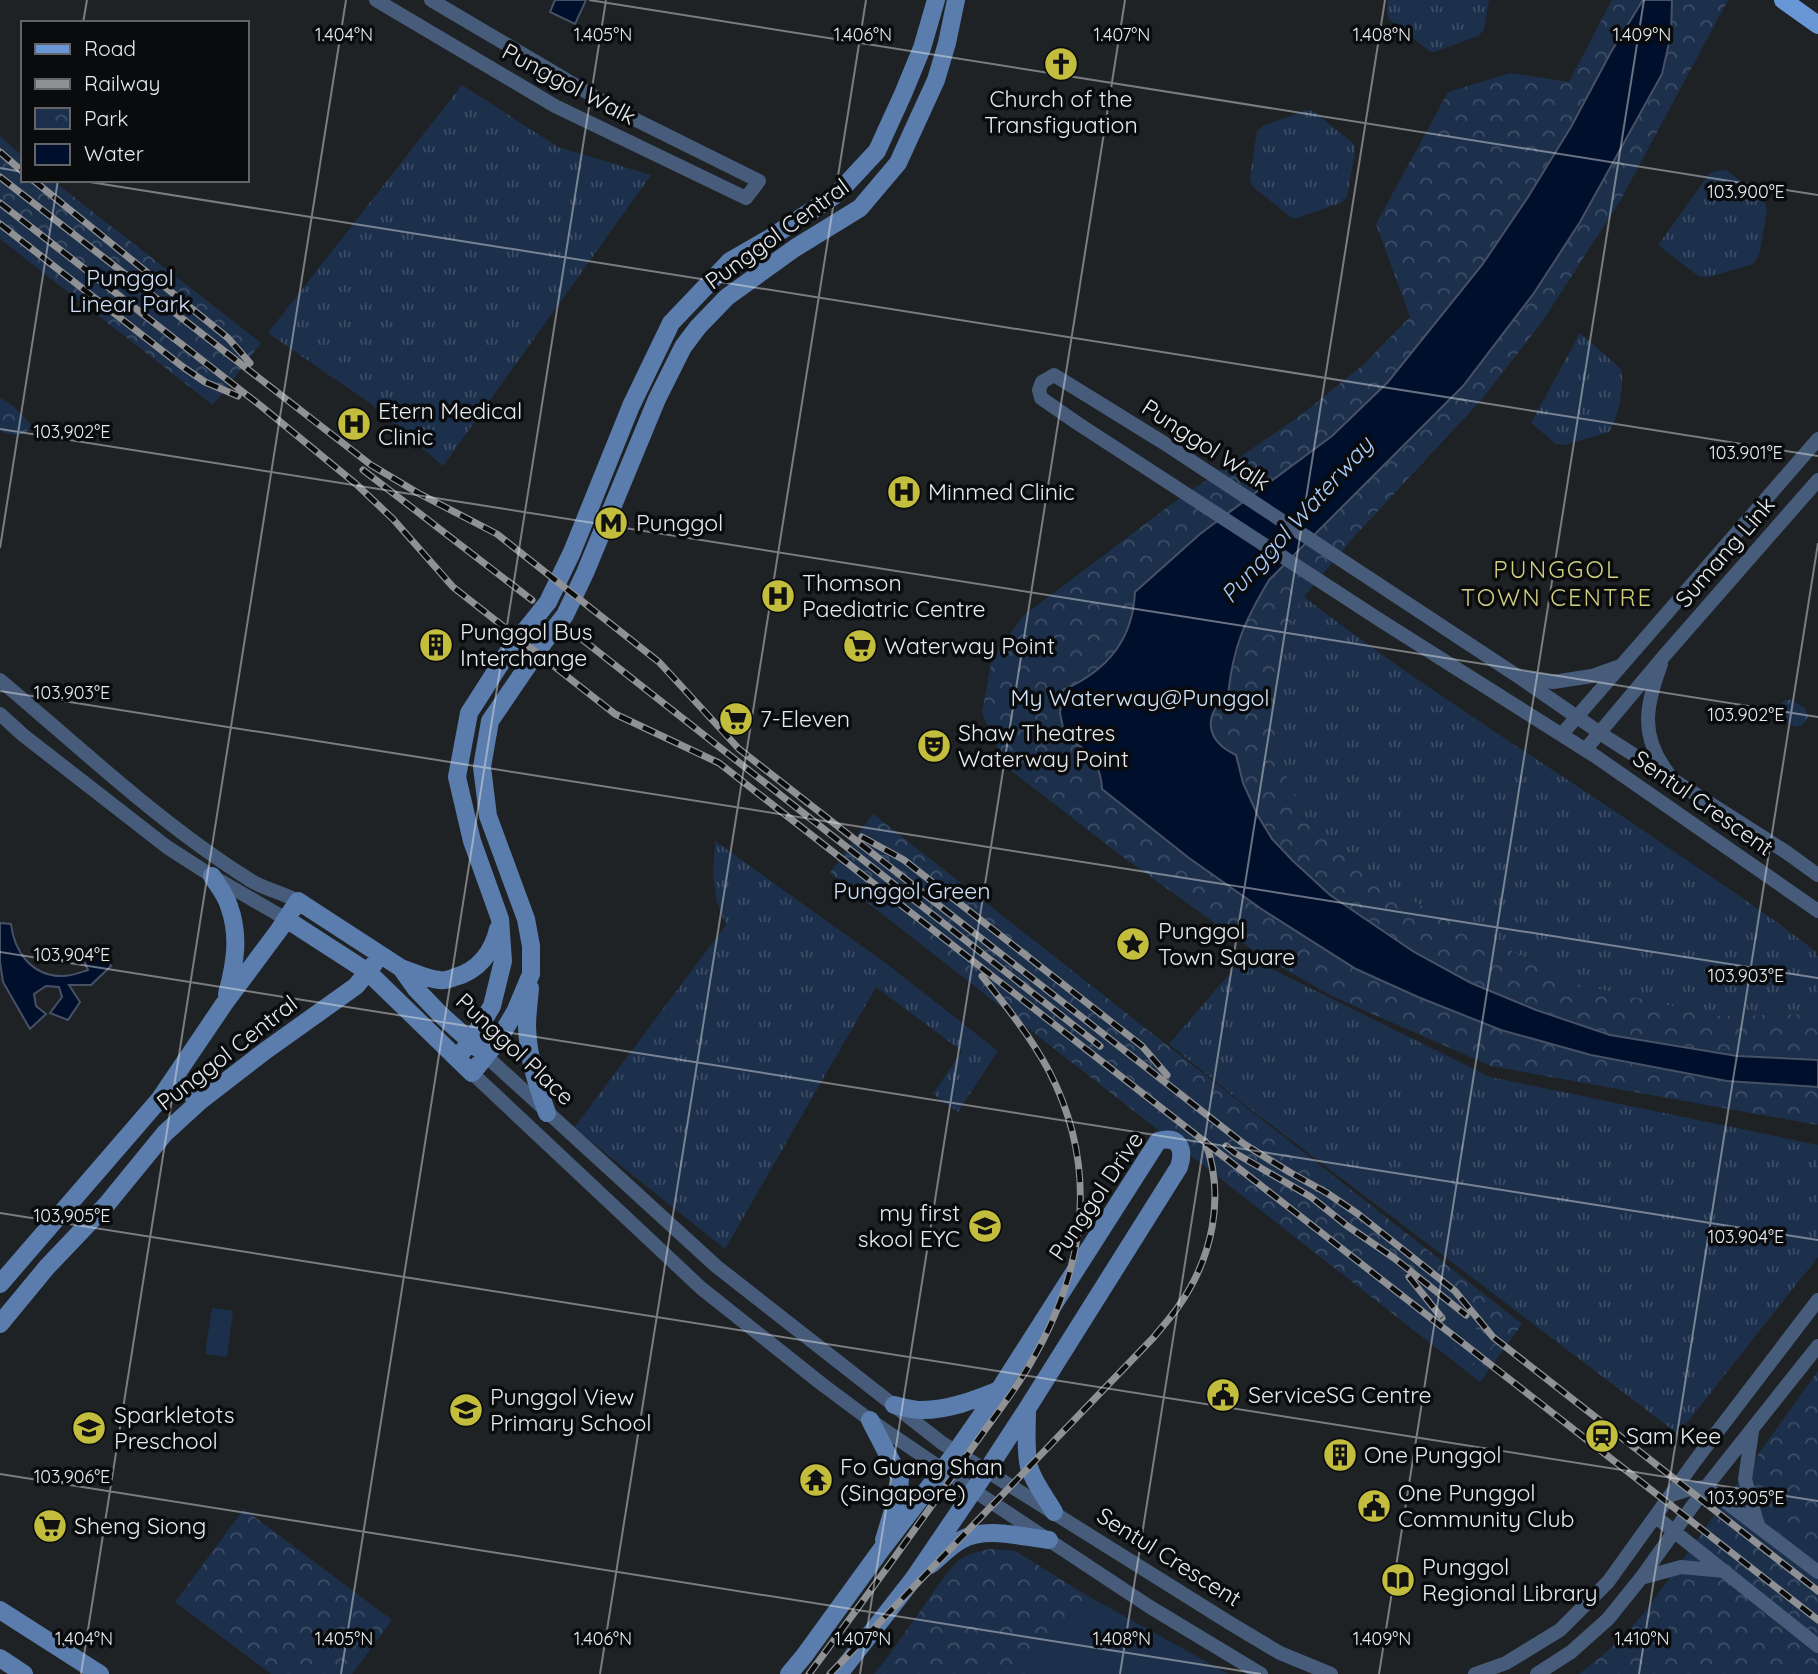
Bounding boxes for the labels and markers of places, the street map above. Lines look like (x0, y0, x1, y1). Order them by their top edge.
church icon: Church of the Transfiguation (1042, 45, 1080, 83)
place label: Church of the Transfiguation (984, 84, 1138, 139)
place label: Etern Medical Clinic (378, 396, 522, 451)
hospital icon: Etern Medical Clinic (335, 405, 373, 443)
hospital icon: Minmed Clinic (885, 473, 923, 511)
place label: Minmed Clinic (928, 477, 1075, 506)
metro station icon: Punggol (592, 504, 630, 542)
place label: Punggol (636, 508, 723, 537)
place label: Thomson Paediatric Centre (802, 568, 986, 623)
hospital icon: Thomson Paediatric Centre (759, 577, 797, 615)
place label: Punggol Bus Interchange (460, 617, 593, 672)
building icon: Punggol Bus Interchange (417, 626, 455, 664)
supermarket icon: Waterway Point (841, 627, 879, 665)
place label: Waterway Point (884, 631, 1055, 660)
supermarket icon: 7-Eleven (717, 700, 755, 738)
place label: 7-Eleven (760, 704, 850, 733)
place label: Shaw Theatres Waterway Point (958, 718, 1129, 773)
theatre icon: Shaw Theatres Waterway Point (915, 727, 953, 765)
place label: Punggol Town Square (1158, 916, 1295, 971)
place icon: Punggol Town Square (1114, 925, 1152, 963)
place label: my first skool EYC (858, 1198, 960, 1253)
school or university icon: my first skool EYC (966, 1207, 1004, 1245)
public building icon: ServiceSG Centre (1204, 1376, 1242, 1414)
place label: ServiceSG Centre (1248, 1380, 1432, 1409)
place label: Punggol View Primary School (490, 1382, 652, 1437)
school or university icon: Punggol View Primary School (447, 1391, 485, 1429)
place label: Sparkletots Preschool (114, 1400, 235, 1455)
school or university icon: Sparkletots Preschool (70, 1409, 108, 1447)
station icon: Sam Kee (1583, 1417, 1621, 1455)
place label: Sam Kee (1626, 1421, 1721, 1450)
building icon: One Punggol (1321, 1436, 1359, 1474)
place label: One Punggol (1364, 1440, 1502, 1469)
place label: Fo Guang Shan (Singapore) (840, 1452, 1003, 1507)
temple icon: Fo Guang Shan (Singapore) (797, 1461, 835, 1499)
place label: One Punggol Community Club (1398, 1478, 1575, 1533)
public building icon: One Punggol Community Club (1355, 1487, 1393, 1525)
supermarket icon: Sheng Siong (31, 1507, 69, 1545)
place label: Sheng Siong (74, 1511, 206, 1540)
place label: Punggol Regional Library (1422, 1552, 1598, 1607)
library icon: Punggol Regional Library (1379, 1561, 1417, 1599)

